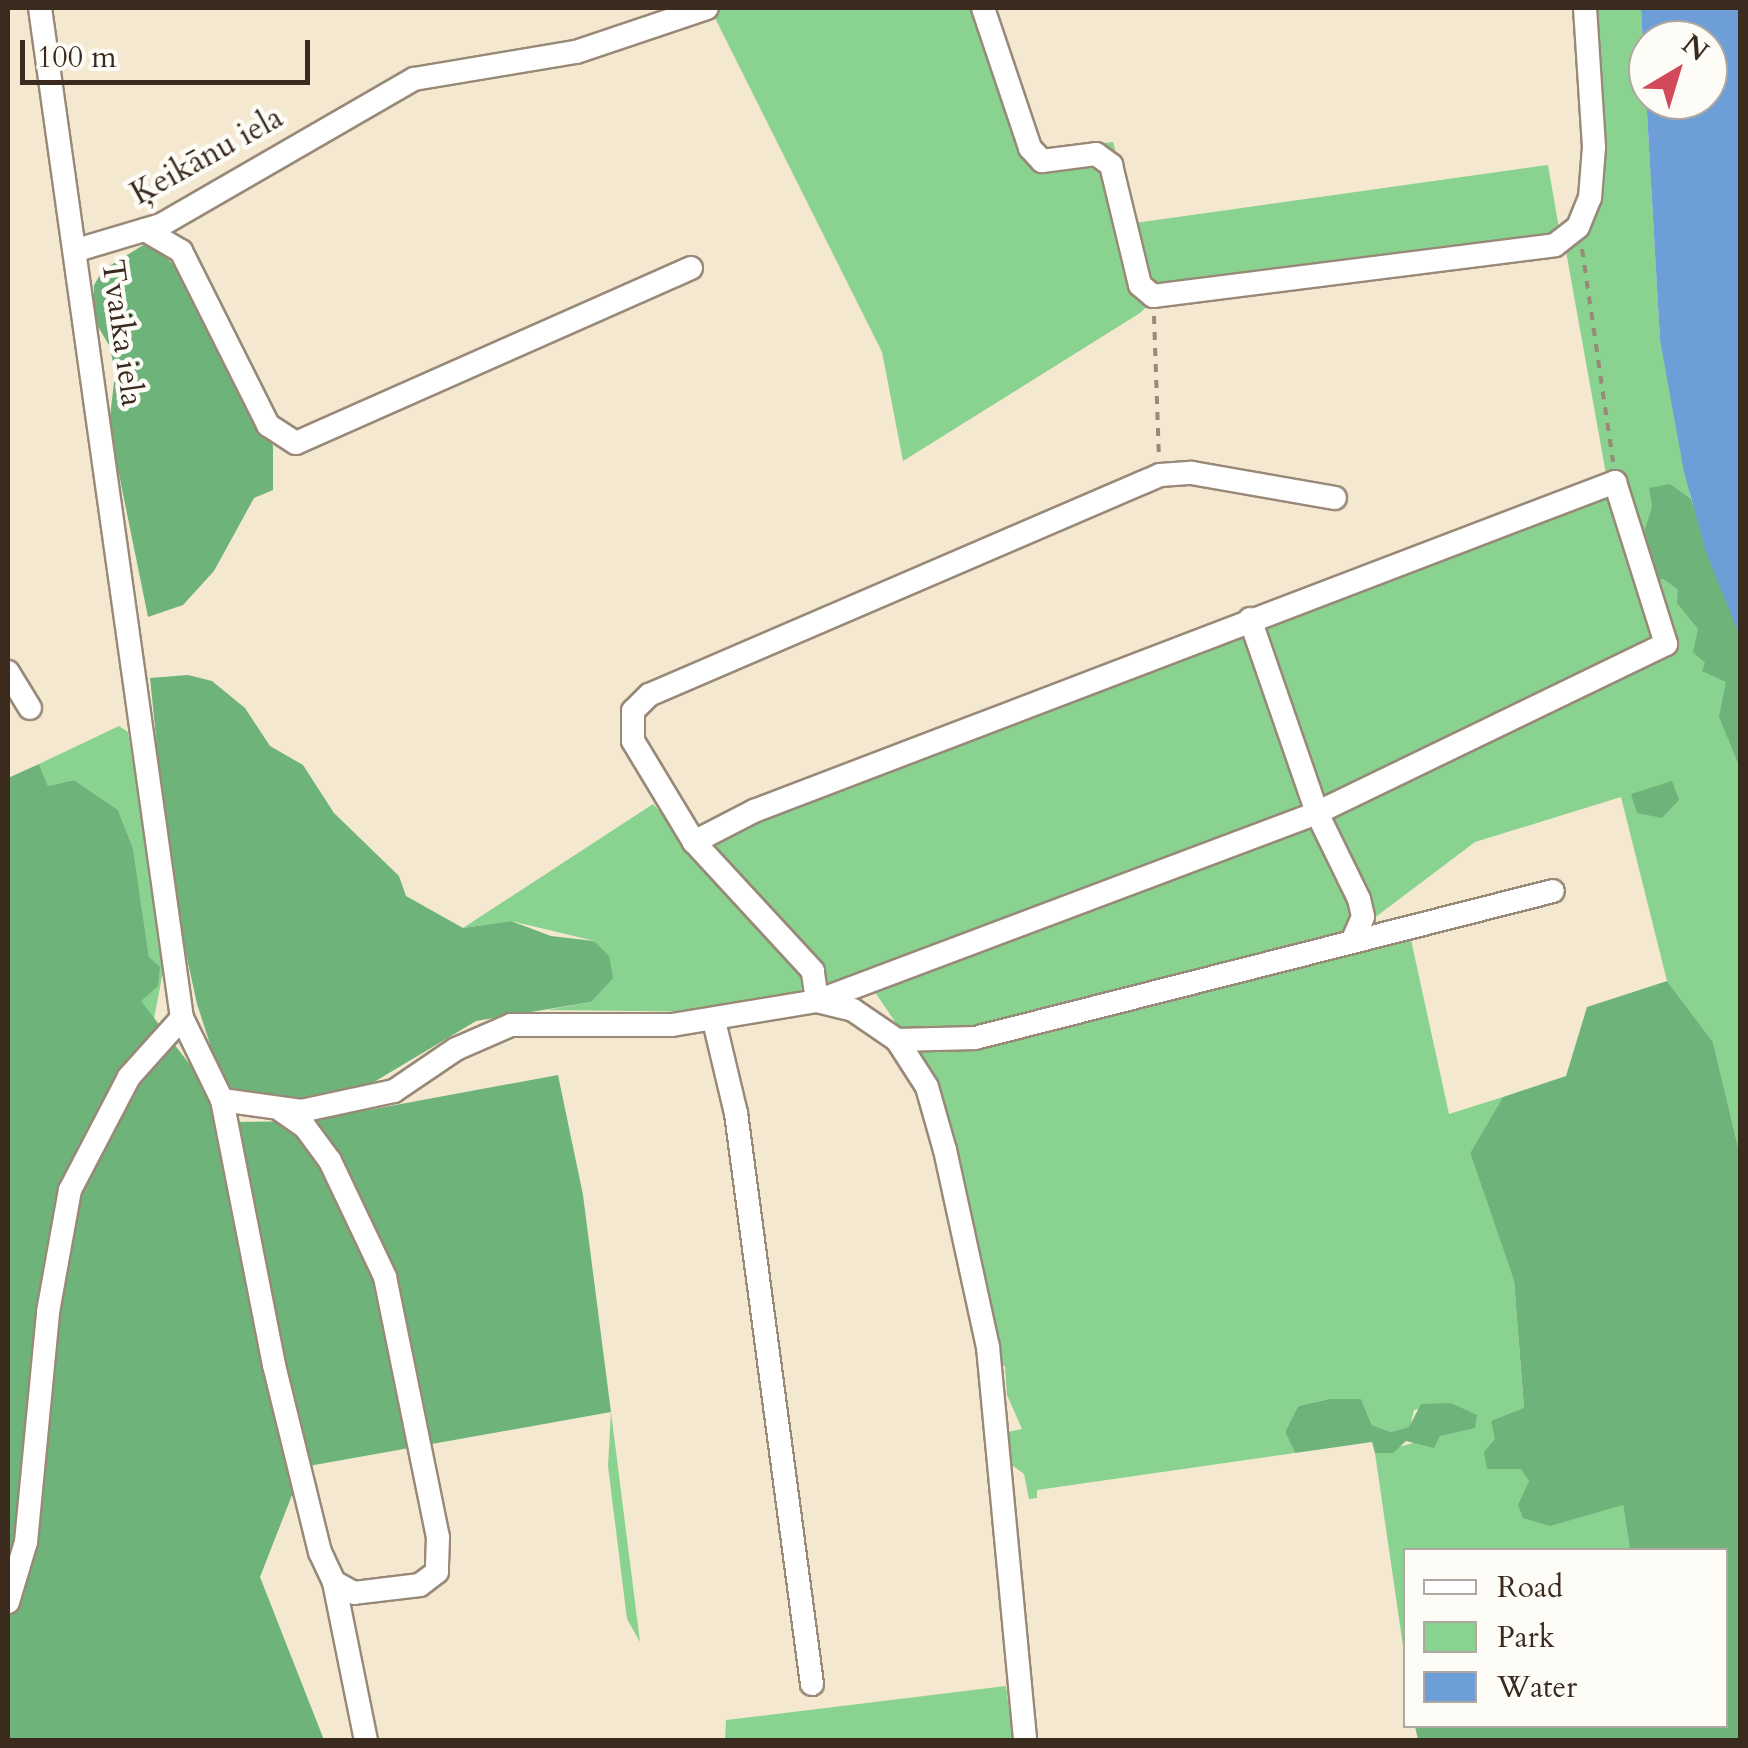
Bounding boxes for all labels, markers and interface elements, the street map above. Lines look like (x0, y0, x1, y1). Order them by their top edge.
scale bar (25, 20, 315, 82)
north arrow (1628, 20, 1728, 120)
text: N (1674, 25, 1717, 70)
text: 100 m (37, 37, 117, 78)
street label: Ķeikānu iela (124, 98, 290, 214)
street label: Tvaika iela (93, 257, 151, 409)
legend (1403, 1548, 1728, 1728)
text: Road (1497, 1567, 1563, 1608)
text: Park (1497, 1617, 1555, 1658)
text: Water (1497, 1667, 1577, 1708)

